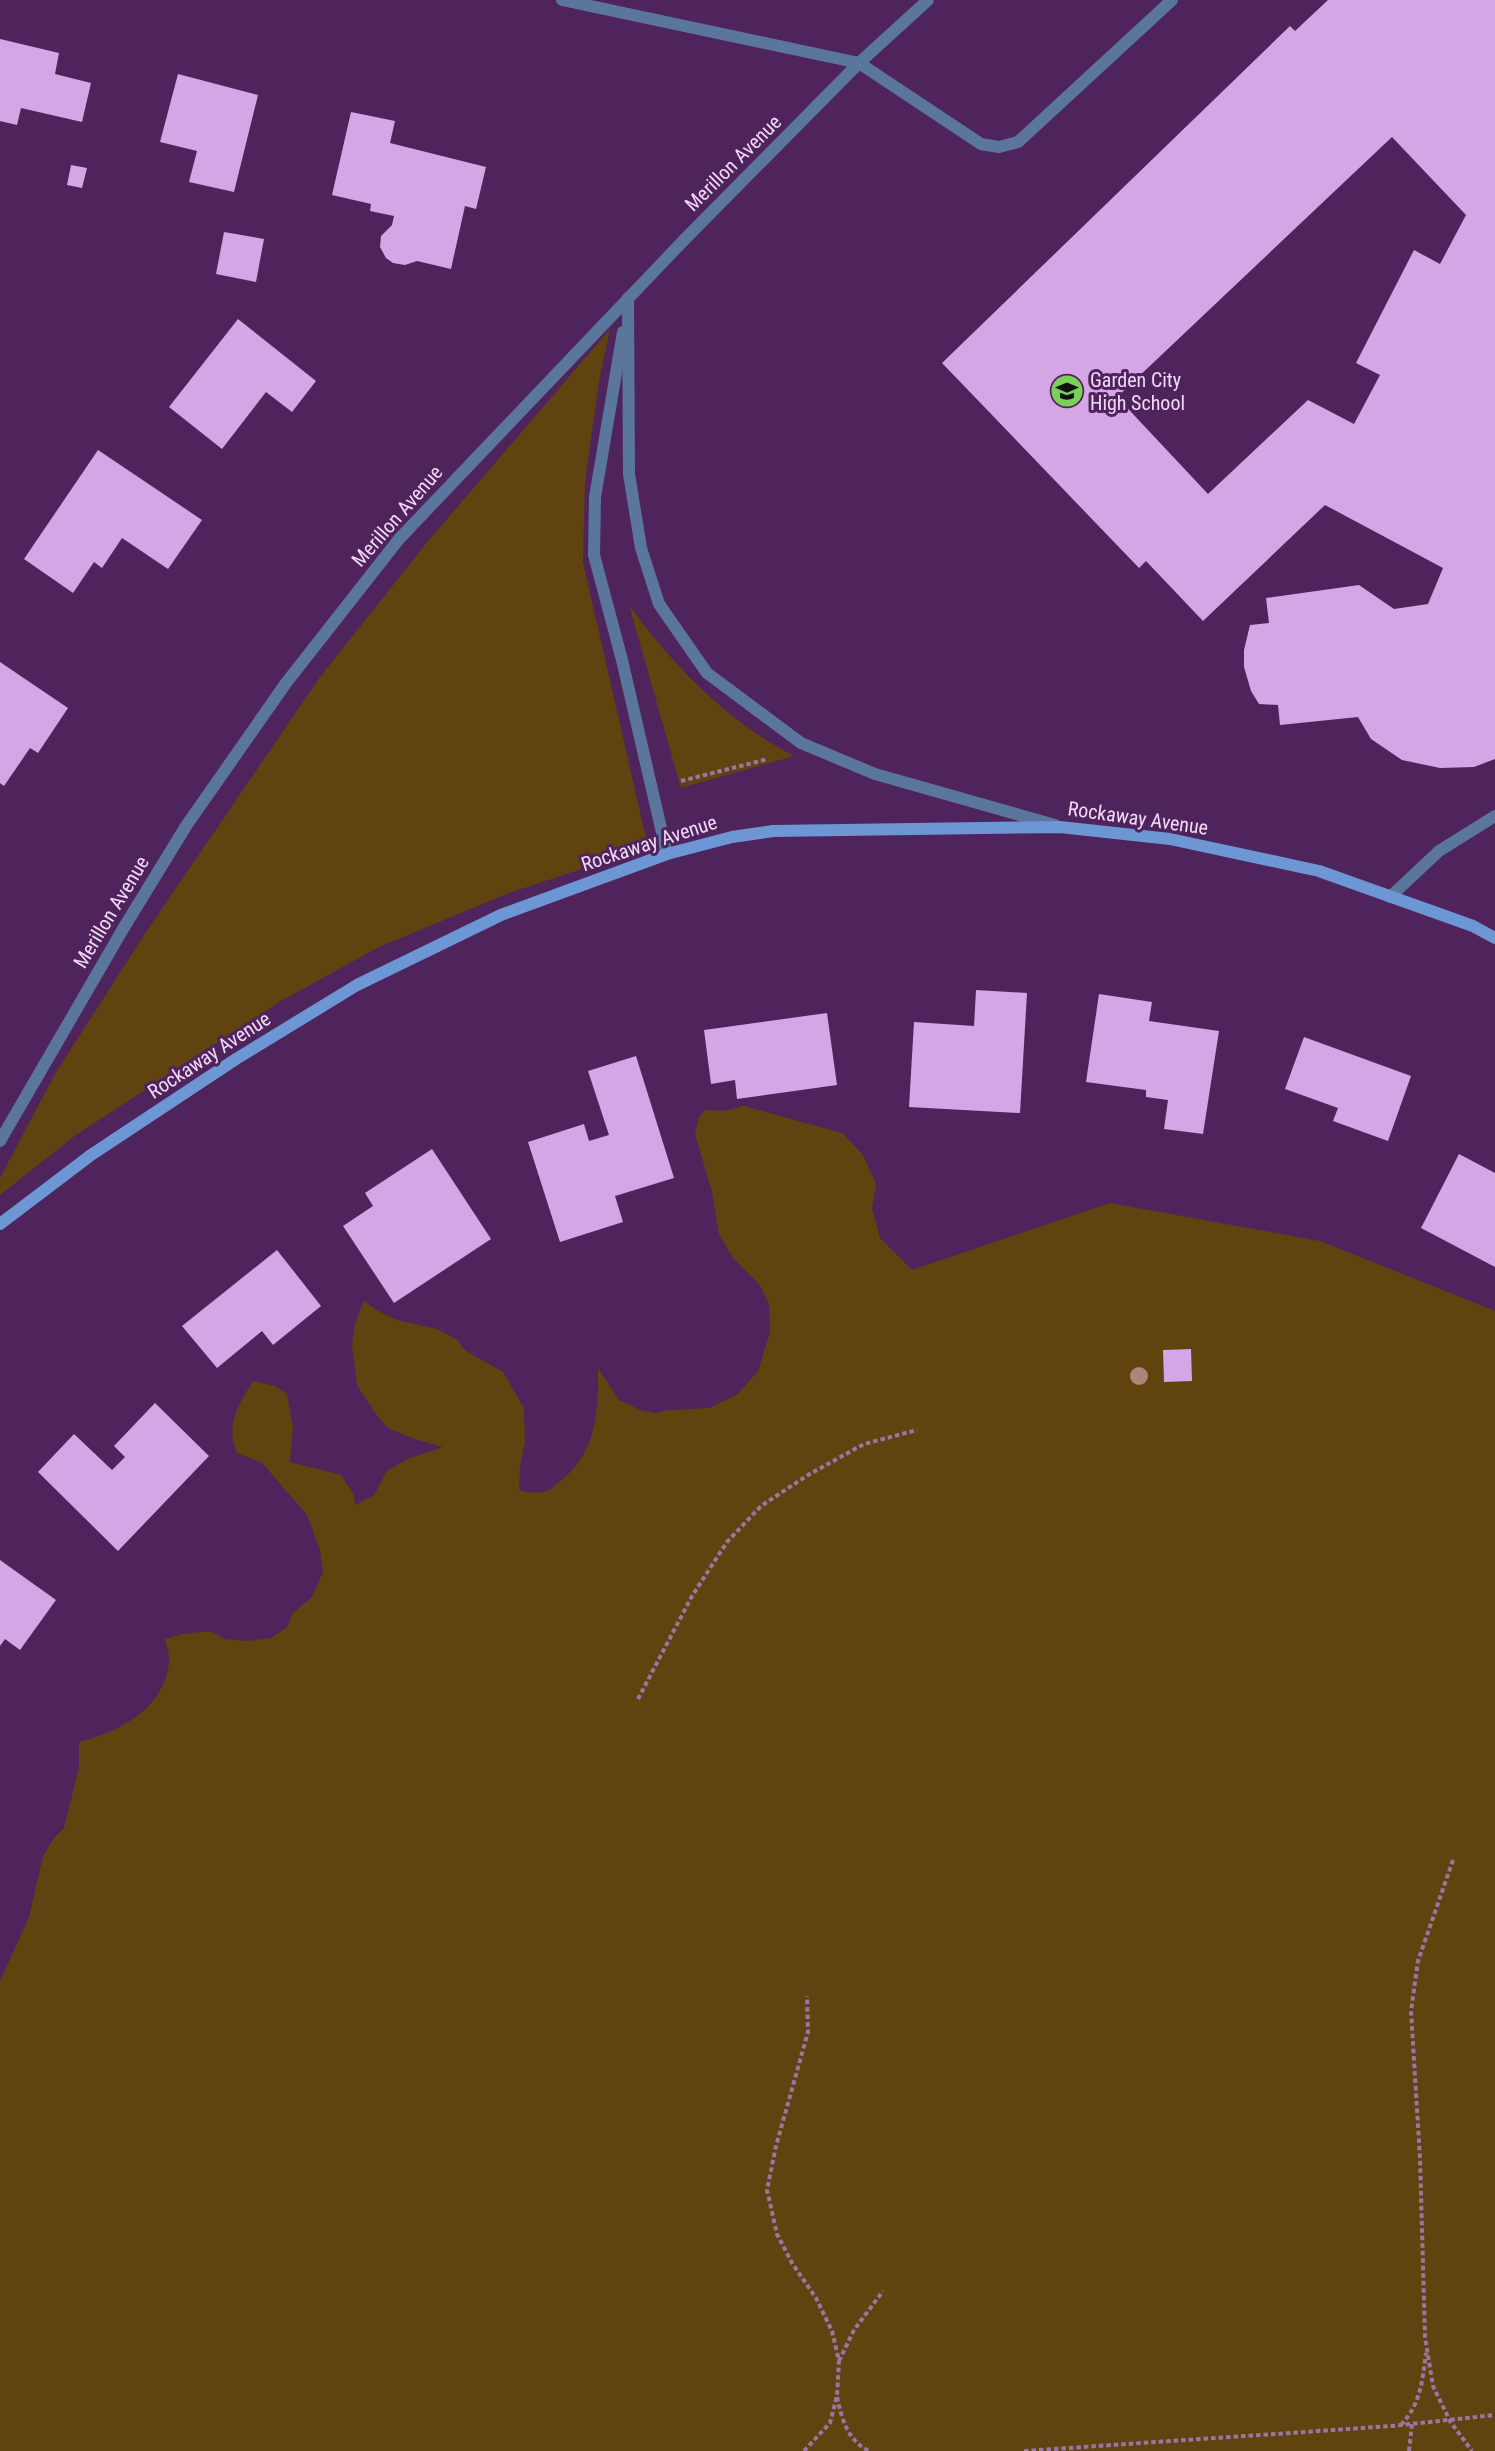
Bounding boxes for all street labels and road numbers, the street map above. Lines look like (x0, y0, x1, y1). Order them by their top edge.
street label: Merillon Avenue (680, 110, 786, 216)
street label: Merillon Avenue (347, 460, 447, 572)
street label: Rockaway Avenue (1066, 796, 1210, 840)
street label: Rockaway Avenue (578, 810, 720, 876)
street label: Merillon Avenue (68, 852, 154, 972)
street label: Rockaway Avenue (143, 1006, 275, 1104)

